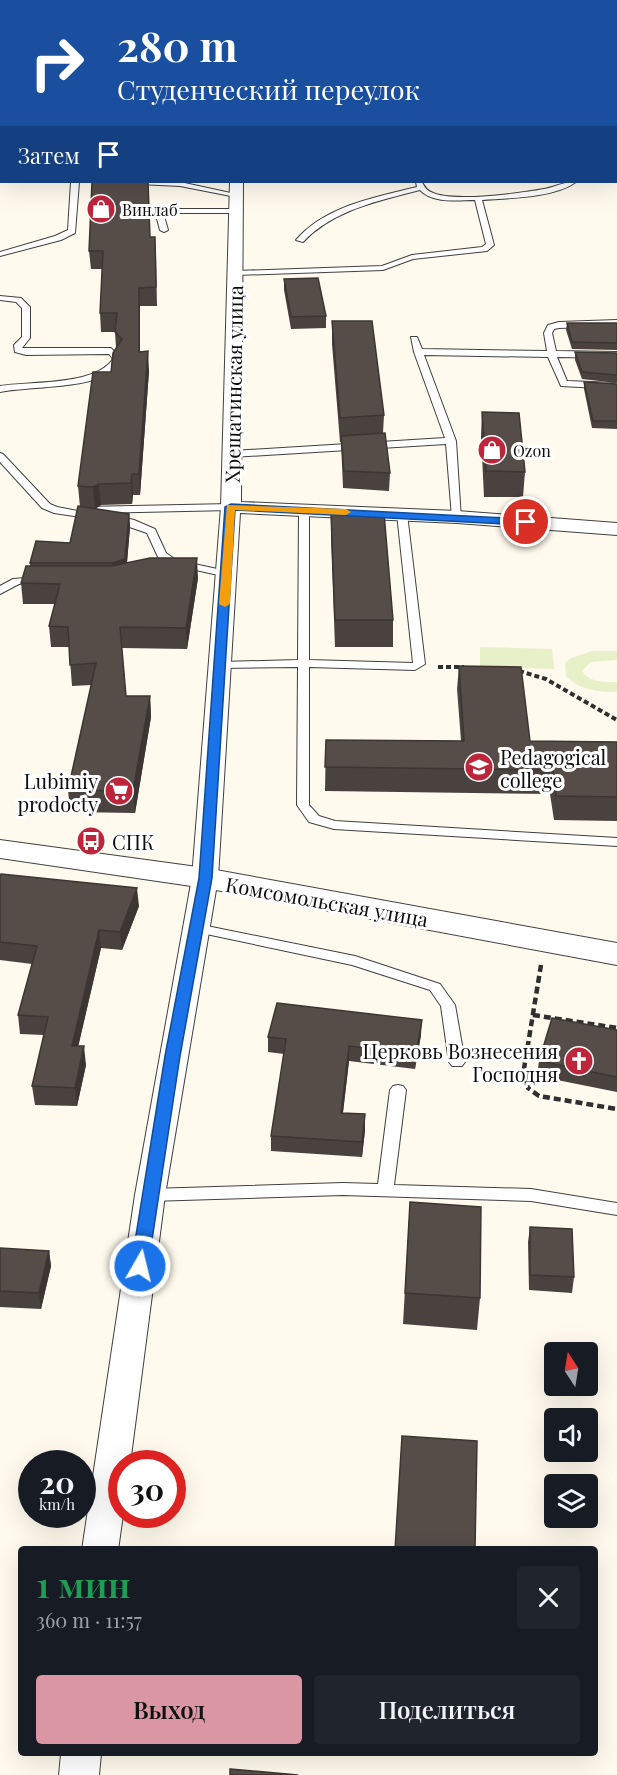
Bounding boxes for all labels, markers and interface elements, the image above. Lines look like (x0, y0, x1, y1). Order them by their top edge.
text: 280 m (117, 17, 237, 73)
icon: right (18, 24, 96, 102)
text: Студенческий переулок (117, 71, 420, 107)
icon: arrive (92, 138, 125, 171)
text: Затем (18, 140, 80, 170)
shop icon: Винлаб (85, 193, 117, 225)
place label: Винлаб (122, 199, 178, 220)
street label: Хрещатинская улица (218, 285, 248, 483)
shop icon: Ozon (476, 434, 508, 466)
place label: Ozon (513, 440, 551, 461)
pin (500, 496, 551, 547)
icon: arrive (509, 505, 542, 538)
place label: Pedagogical college (500, 743, 607, 793)
school or university icon: Pedagogical college (463, 751, 495, 783)
place label: Lubimiy prodocty (17, 767, 98, 817)
supermarket icon: Lubimiy prodocty (103, 775, 135, 807)
bus stop icon: СПК (75, 825, 107, 857)
place label: СПК (112, 828, 155, 855)
street label: Комсомольская улица (224, 870, 431, 932)
place label: Церковь Вознесения Господня (363, 1037, 558, 1087)
church icon: Церковь Вознесения Господня (563, 1045, 595, 1077)
position arrow (108, 1234, 172, 1298)
north arrow (544, 1342, 598, 1396)
map controls (544, 1342, 598, 1528)
button: sound (544, 1408, 598, 1462)
speed limit sign: 30 (108, 1450, 186, 1528)
text: 20 (39, 1462, 75, 1502)
button: layers (544, 1474, 598, 1528)
text: km/h (39, 1494, 75, 1514)
text: 1 мин (36, 1559, 131, 1607)
button: close (517, 1566, 580, 1629)
text: 360 m · 11:57 (36, 1606, 142, 1633)
button: Выход (36, 1675, 302, 1744)
button: Поделиться (314, 1675, 580, 1744)

